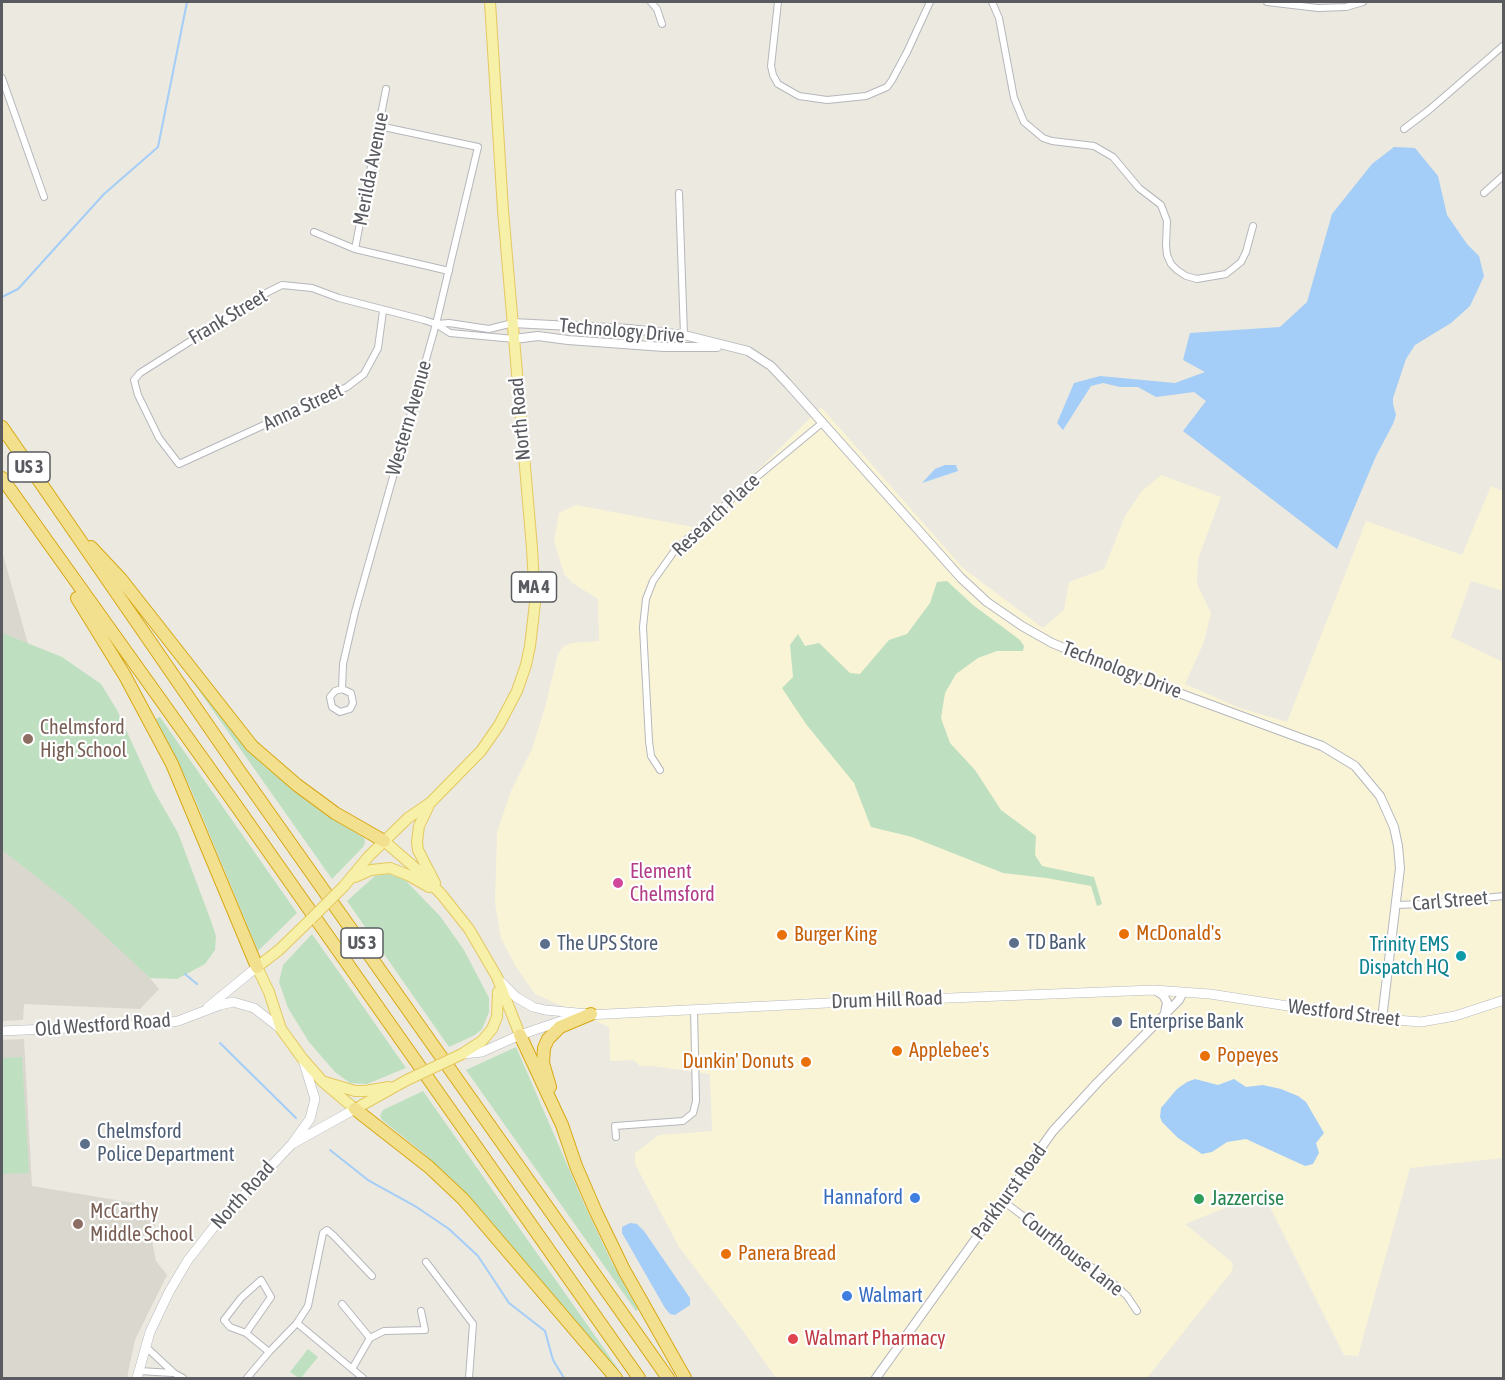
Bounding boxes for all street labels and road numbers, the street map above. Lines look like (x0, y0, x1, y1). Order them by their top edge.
street label: Merilda Avenue (348, 110, 394, 228)
street label: Frank Street (184, 284, 272, 350)
street label: Technology Drive (558, 314, 686, 348)
street label: Western Avenue (381, 358, 437, 478)
street label: North Road (504, 376, 536, 462)
street label: Anna Street (259, 378, 347, 436)
road number: US 3 (8, 452, 50, 482)
street label: Research Place (667, 468, 765, 562)
road number: MA 4 (512, 572, 556, 602)
street label: Technology Drive (1059, 636, 1185, 704)
street label: Carl Street (1411, 886, 1489, 916)
road number: US 3 (341, 928, 383, 958)
street label: Drum Hill Road (831, 986, 943, 1014)
street label: Westford Street (1287, 994, 1401, 1032)
street label: Old Westford Road (34, 1008, 172, 1042)
street label: Parkhurst Road (966, 1139, 1052, 1245)
street label: North Road (206, 1156, 280, 1234)
street label: Courthouse Lane (1016, 1207, 1128, 1301)

